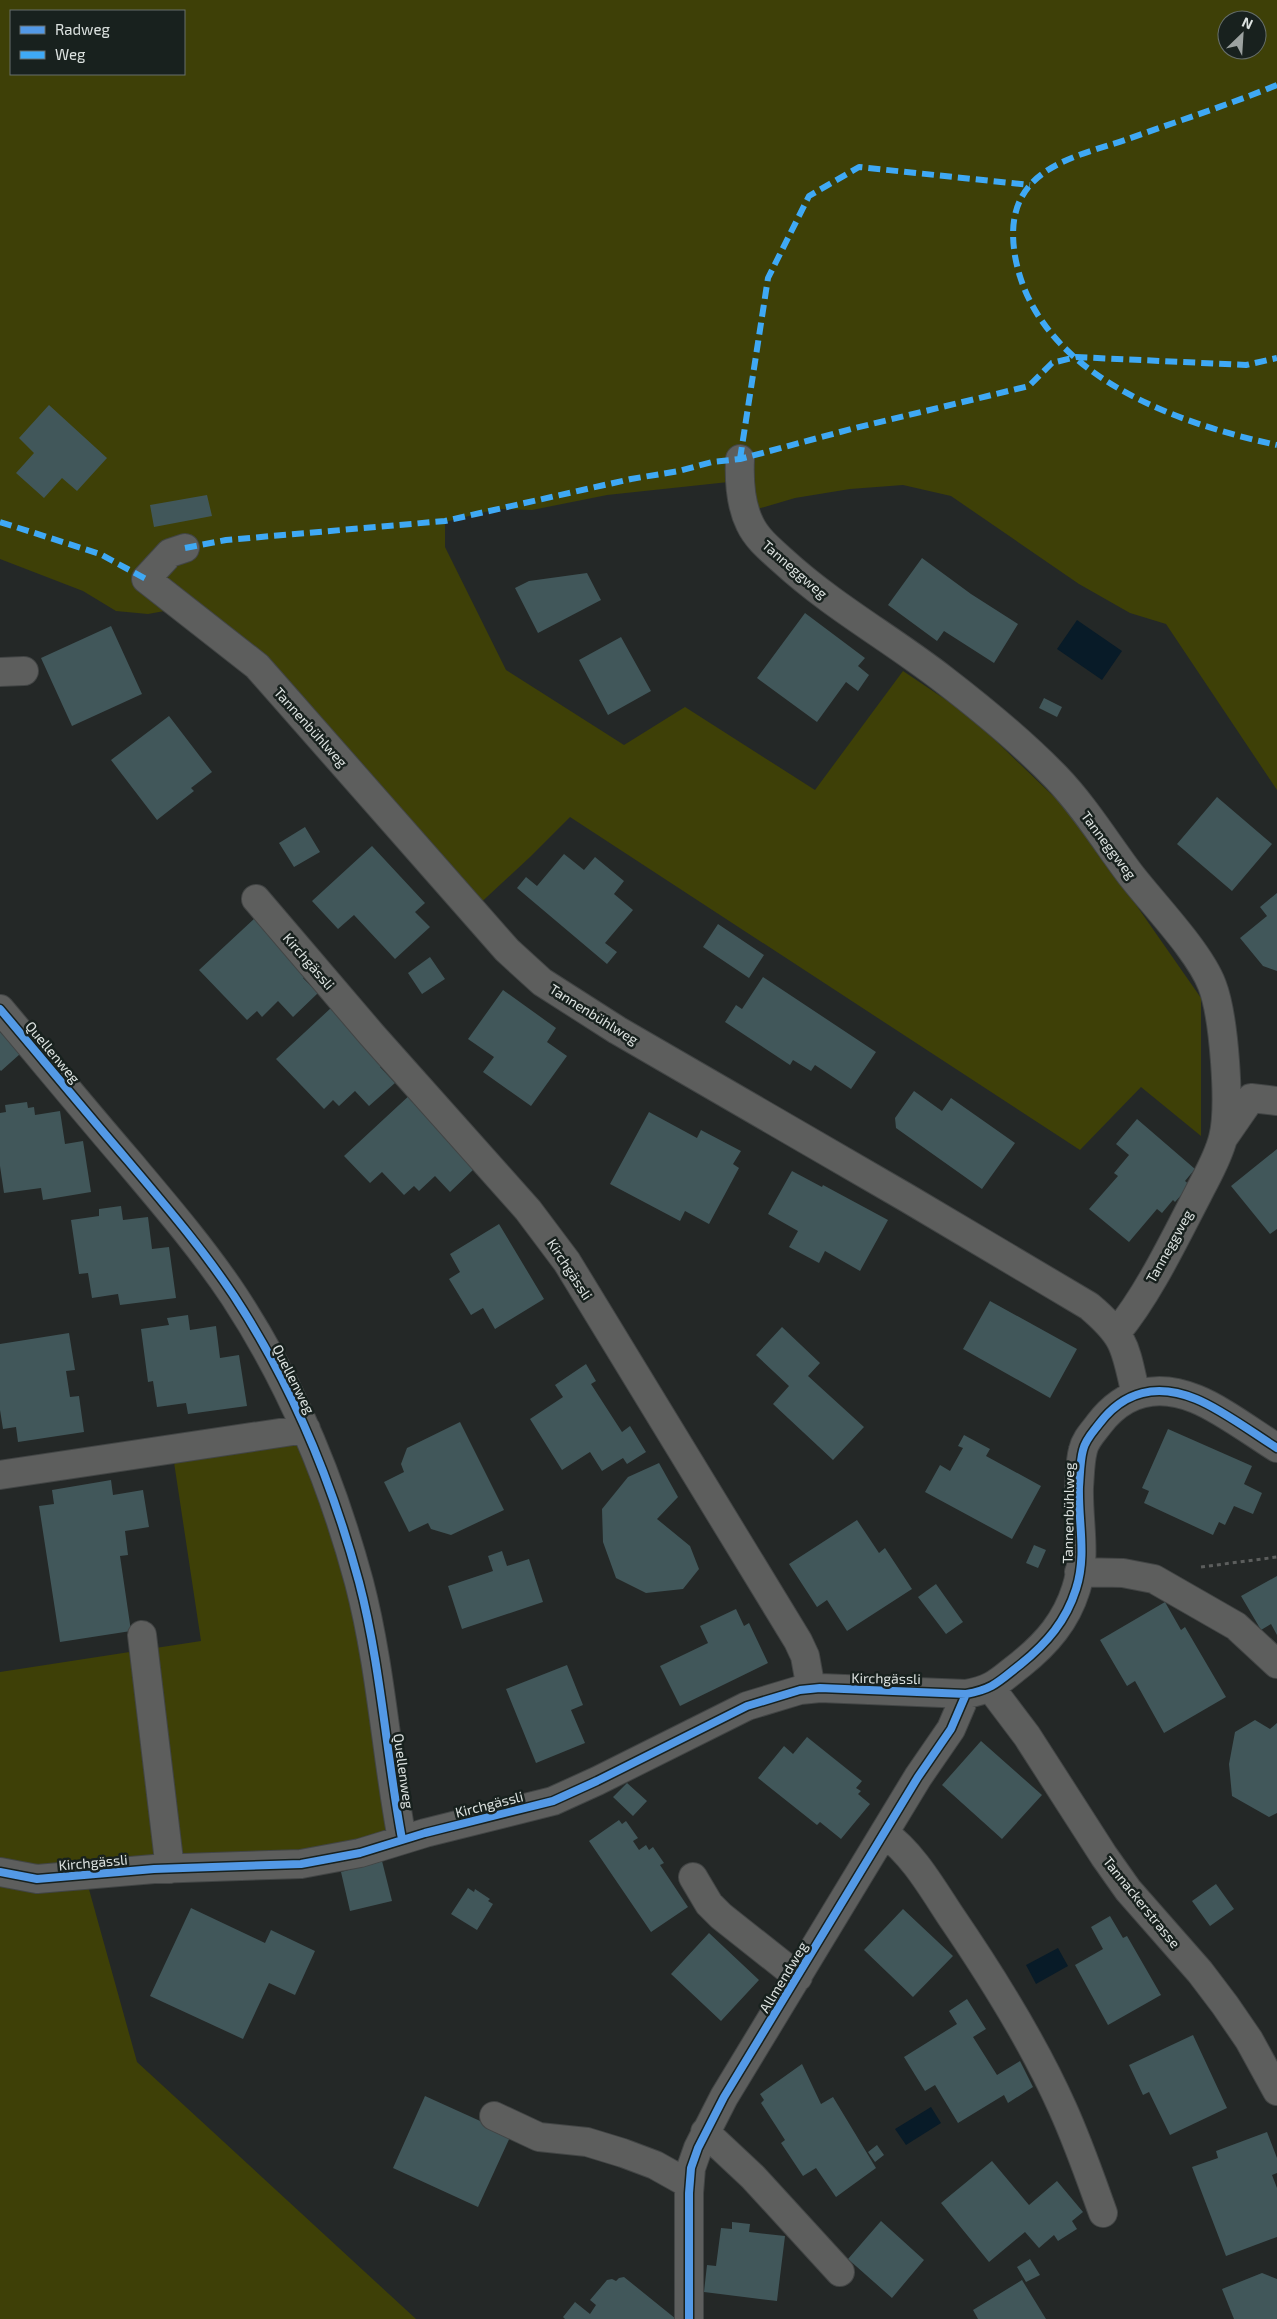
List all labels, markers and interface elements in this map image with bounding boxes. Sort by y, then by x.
legend [10,10,185,75]
north arrow [1217,10,1267,60]
text: N [1240,13,1256,33]
text: Radweg [55,20,110,38]
text: Weg [55,45,86,63]
street label: Tanneggweg [759,536,831,602]
street label: Tannenbühlweg [271,684,351,770]
street label: Tanneggweg [1078,808,1140,882]
street label: Kirchgässli [280,929,338,993]
street label: Tannenbühlweg [547,980,642,1048]
street label: Quellenweg [22,1018,84,1087]
street label: Tanneggweg [1142,1206,1196,1285]
street label: Kirchgässli [544,1235,596,1303]
street label: Quellenweg [269,1341,319,1417]
street label: Tannenbühlweg [1059,1462,1077,1564]
street label: Kirchgässli [851,1669,921,1687]
street label: Quellenweg [390,1732,418,1810]
street label: Kirchgässli [453,1787,525,1821]
street label: Kirchgässli [58,1851,128,1873]
street label: Tannackerstrasse [1100,1853,1184,1951]
street label: Allmendweg [755,1938,811,2016]

